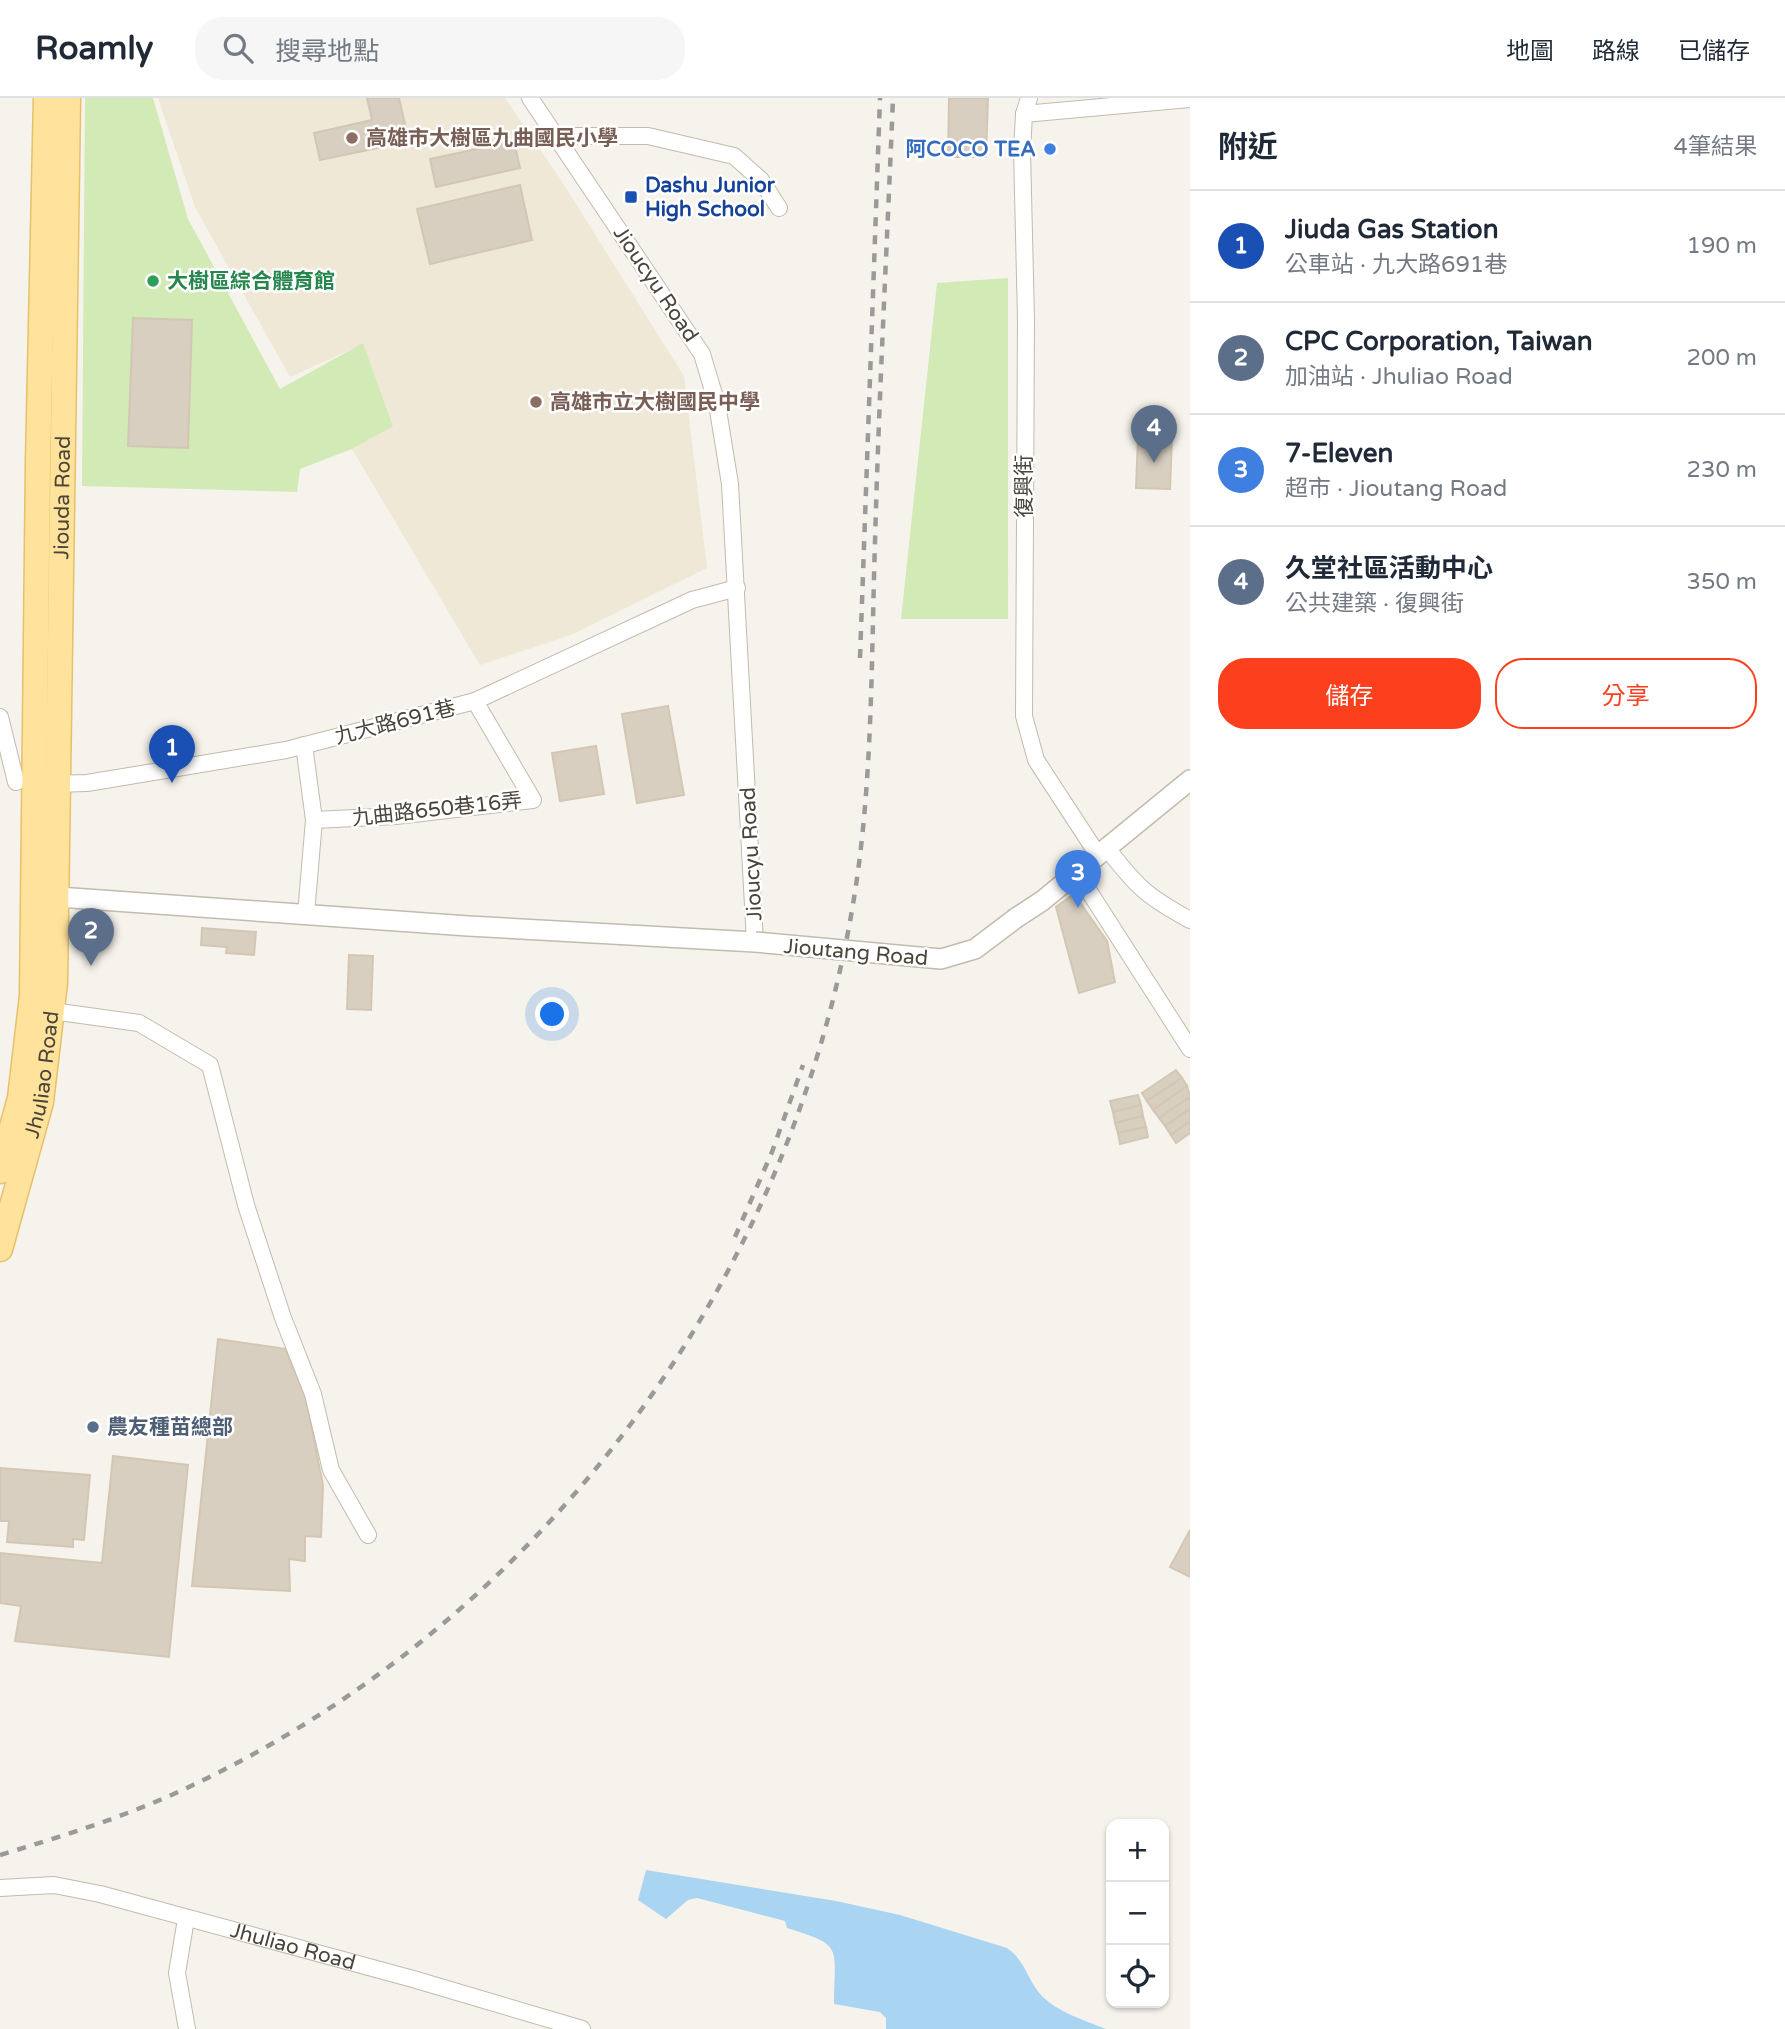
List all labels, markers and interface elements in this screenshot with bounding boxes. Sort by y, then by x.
search box [195,17,685,80]
text: Roamly [35,29,153,68]
icon: search [219,29,257,67]
text: 搜尋地點 [275,36,379,67]
text: 地圖 [1506,37,1554,66]
text: 路線 [1592,37,1640,66]
text: 已儲存 [1678,37,1750,66]
place label: 高雄市大樹區九曲國民小學 [366,126,618,151]
text: 附近 [1218,129,1278,166]
marker: 高雄市大樹區九曲國民小學 [344,130,360,146]
text: 4筆結果 [1674,133,1757,161]
place label: 阿COCO TEA [905,137,1036,162]
marker: 阿COCO TEA [1042,141,1058,157]
place label: Dashu Junior High School [645,173,776,222]
marker: Dashu Junior High School [623,189,639,205]
text: Jiuda Gas Station [1285,214,1498,245]
street label: Jioucyu Road [608,222,703,347]
text: 1 [1234,232,1248,260]
text: 190 m [1687,232,1757,260]
text: 公車站 · 九大路691巷 [1285,251,1507,279]
place label: 大樹區綜合體育館 [167,269,335,294]
marker: 大樹區綜合體育館 [145,273,161,289]
text: CPC Corporation, Taiwan [1285,326,1593,357]
text: 2 [1234,344,1248,372]
text: 200 m [1687,344,1757,372]
text: 加油站 · Jhuliao Road [1285,363,1513,391]
place label: 高雄市立大樹國民中學 [550,390,760,415]
marker: 高雄市立大樹國民中學 [528,394,544,410]
pin: 4 [1131,405,1177,463]
street label: Jiouda Road [49,435,76,560]
text: 7-Eleven [1285,438,1393,469]
street label: 復興街 [1012,455,1037,518]
text: 3 [1234,456,1248,484]
text: 230 m [1687,456,1757,484]
text: 超市 · Jioutang Road [1285,475,1507,503]
text: 久堂社區活動中心 [1285,553,1493,584]
text: 4 [1234,568,1248,596]
text: 350 m [1687,568,1757,596]
text: 公共建築 · 復興街 [1285,590,1464,618]
button: 儲存 [1218,658,1481,729]
button: 分享 [1495,658,1757,729]
street label: 九大路691巷 [332,695,458,750]
pin: 1 [149,725,195,783]
street label: Jioucyu Road [736,786,767,922]
street label: 九曲路650巷16弄 [351,788,523,831]
pin: 3 [1055,850,1101,908]
pin: 2 [68,908,114,966]
street label: Jioutang Road [783,934,929,971]
your location [535,997,569,1031]
street label: Jhuliao Road [20,1010,65,1141]
place label: 農友種苗總部 [107,1415,233,1440]
marker: 農友種苗總部 [85,1419,101,1435]
map controls [1106,1819,1169,2008]
button: + [1106,1819,1169,1882]
button: − [1106,1882,1169,1945]
street label: Jhuliao Road [228,1918,358,1976]
button: locate [1106,1945,1169,2008]

